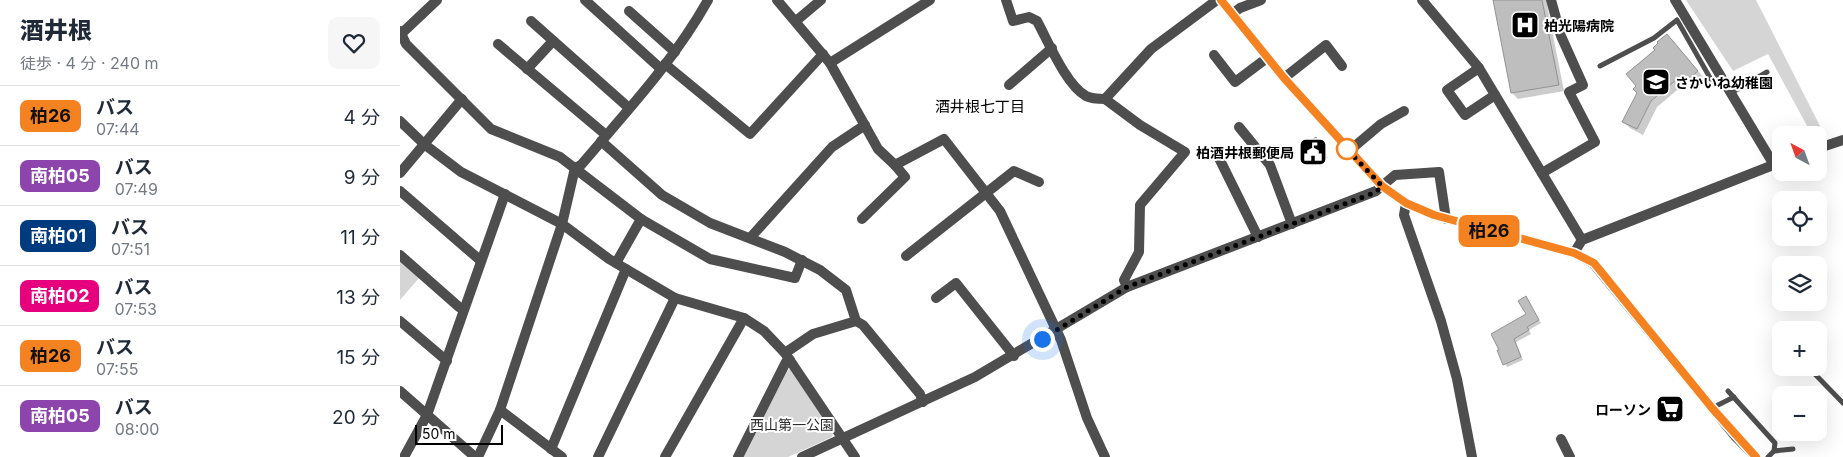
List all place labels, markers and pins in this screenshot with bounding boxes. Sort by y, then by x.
hospital icon: 柏光陽病院 [1510,10,1540,40]
place label: 柏光陽病院 [1544,17,1614,34]
school or university icon: さかいね幼稚園 [1641,67,1671,97]
place label: さかいね幼稚園 [1675,74,1773,91]
public building icon: 柏酒井根郵便局 [1298,137,1328,167]
unlabelled marker [1336,138,1358,160]
place label: 柏酒井根郵便局 [1196,144,1294,161]
supermarket icon: ローソン [1655,394,1685,424]
place label: ローソン [1595,401,1651,418]

